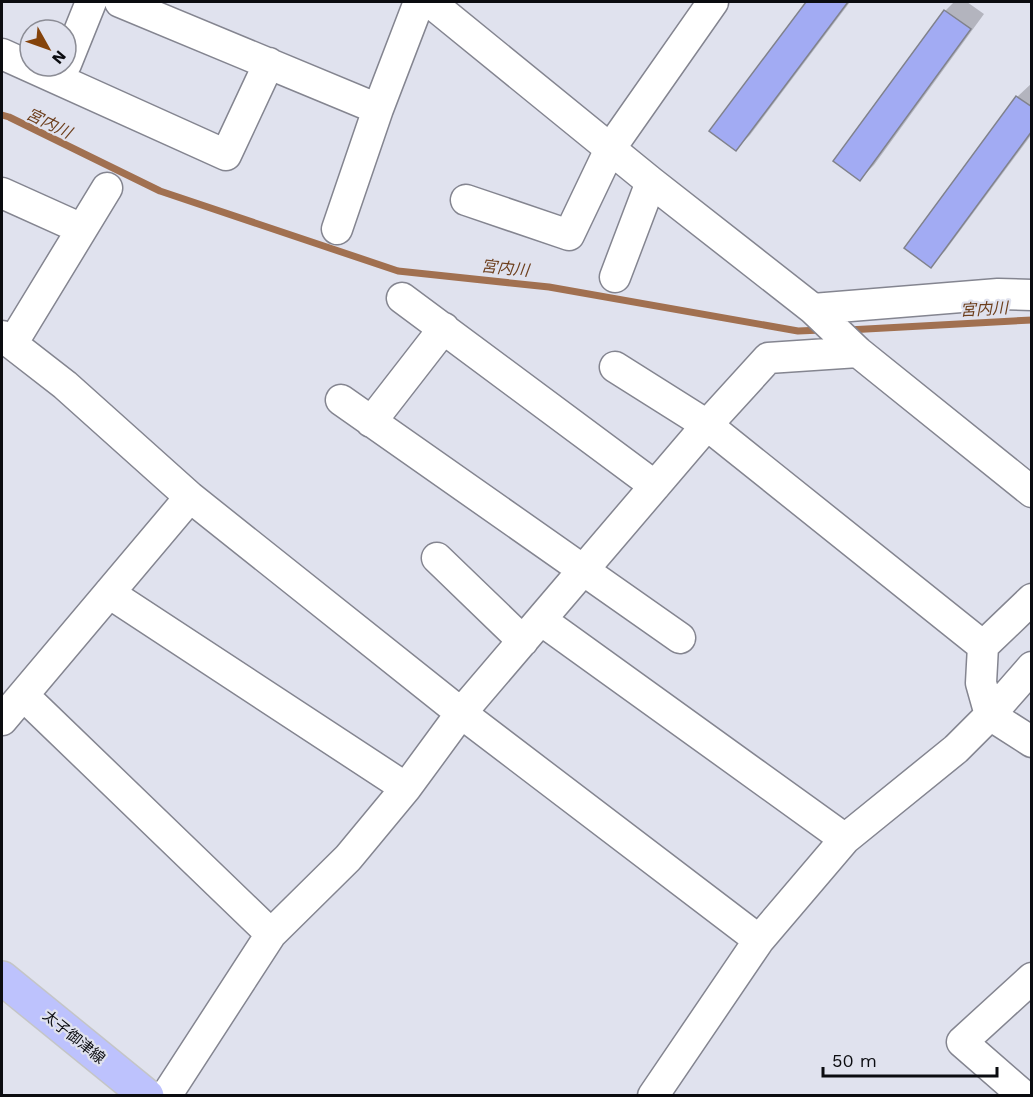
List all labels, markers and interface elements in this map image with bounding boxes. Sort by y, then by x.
north arrow [18,18,78,78]
text: N [48,47,70,68]
water label: 宮内川 [23,104,77,143]
water label: 宮内川 [480,256,532,280]
water label: 宮内川 [960,298,1010,320]
street label: 太子御津線 [39,1006,109,1068]
scale bar [823,1040,997,1078]
text: 50 m [832,1050,877,1071]

